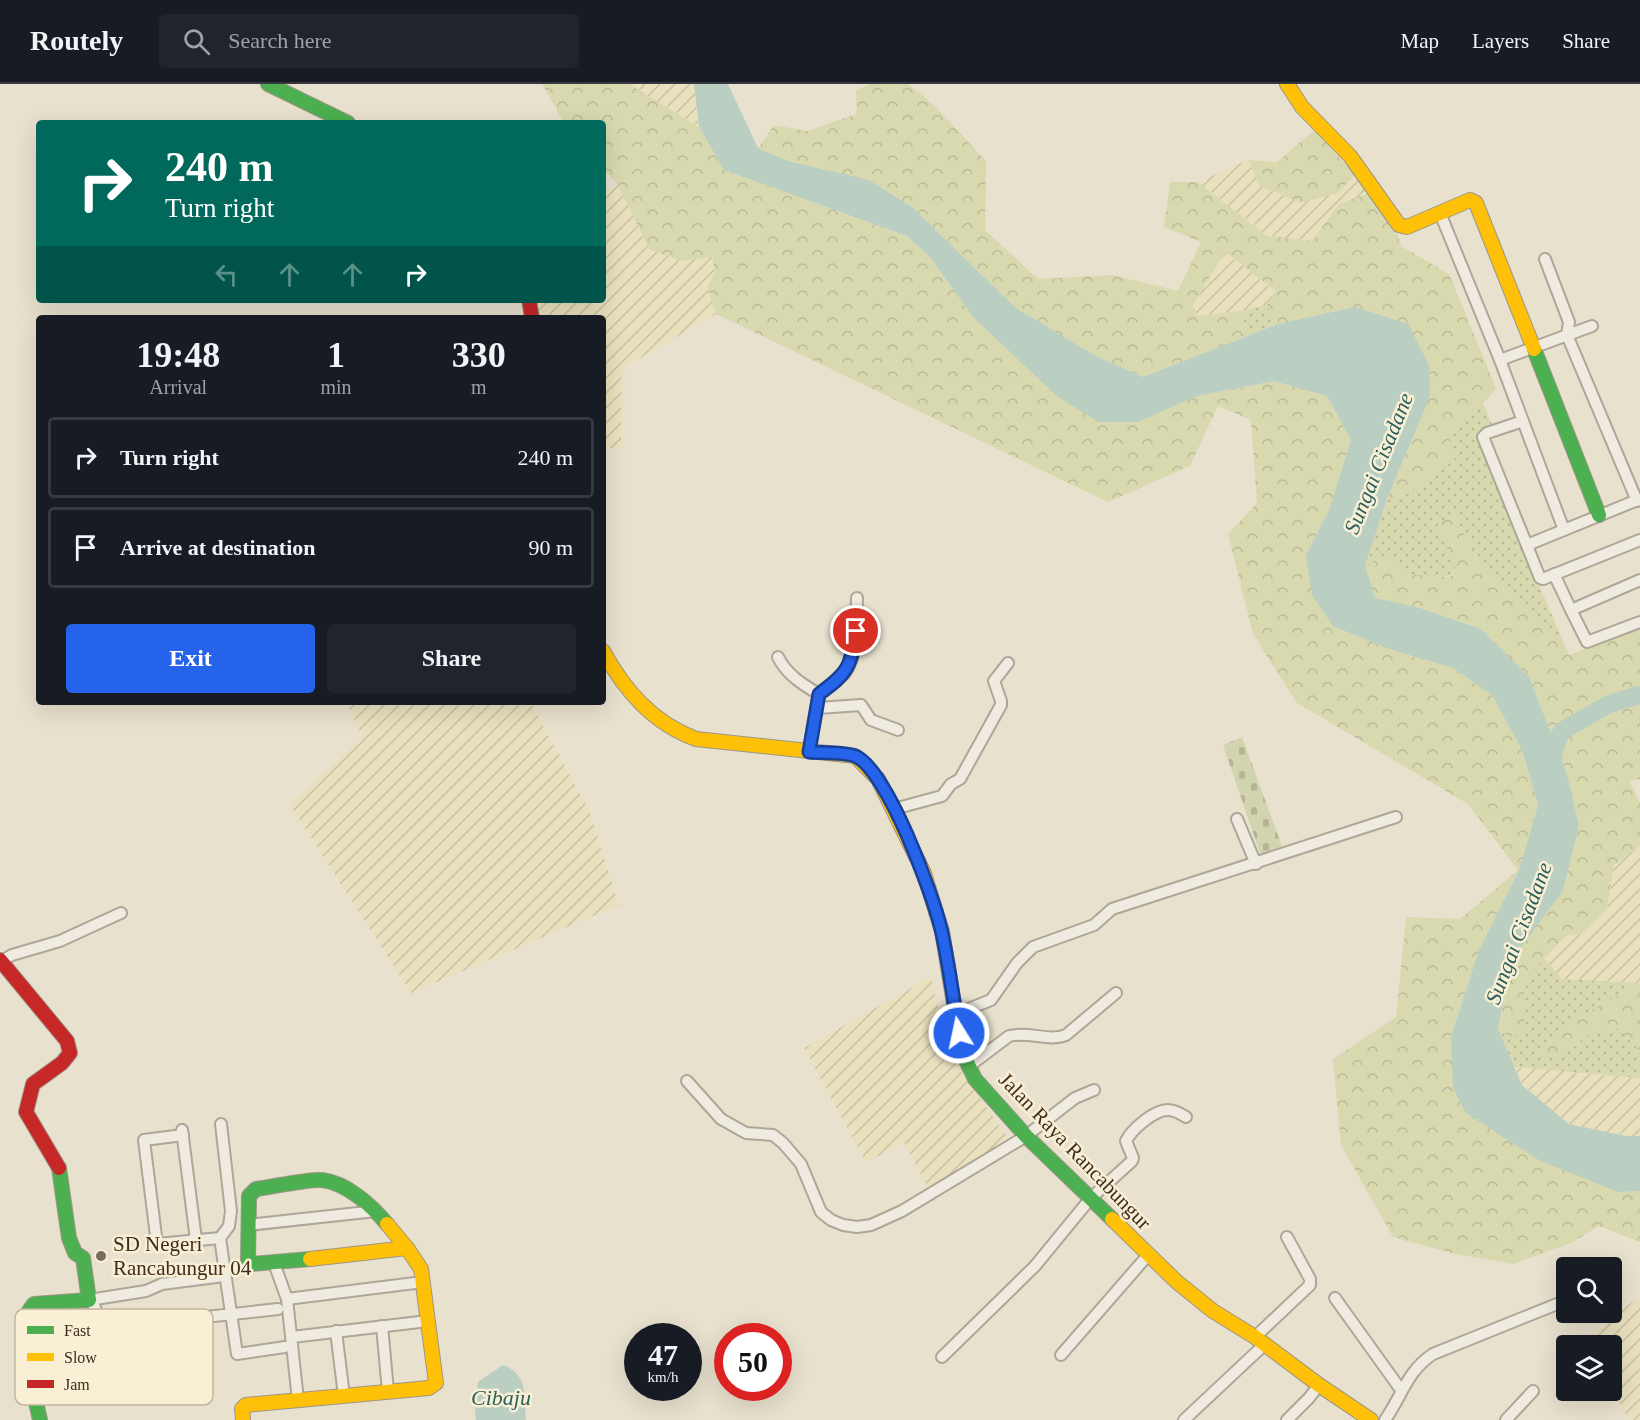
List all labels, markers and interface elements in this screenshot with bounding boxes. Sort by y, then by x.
search box [159,14,579,68]
text: Routely [30,25,123,56]
icon: search [180,25,213,58]
text: Search here [228,28,332,53]
text: Map [1401,29,1439,53]
text: Layers [1472,29,1529,53]
text: Share [1562,29,1610,53]
icon: right [66,144,144,222]
text: 240 m [165,144,274,190]
text: Turn right [165,193,274,223]
icon: left [210,258,243,291]
icon: ahead [273,258,306,291]
icon: ahead [336,258,369,291]
icon: right [399,258,432,291]
text: 19:48 [136,335,220,375]
text: 1 [327,335,345,375]
text: 330 [452,335,506,375]
text: Arrival [149,376,207,398]
text: min [320,376,352,398]
text: m [471,376,487,398]
water label: Sungai Cisadane [1339,389,1418,537]
icon: right [69,441,102,474]
text: Turn right [120,445,219,470]
text: 240 m [517,445,573,470]
icon: arrive [69,531,102,564]
text: Arrive at destination [120,535,316,560]
text: 90 m [528,535,573,560]
pin [830,605,881,656]
icon: arrive [839,614,872,647]
button: Exit [66,624,315,693]
button: Share [327,624,576,693]
water label: Sungai Cisadane [1480,859,1557,1008]
position arrow [927,1001,991,1065]
street label: Jalan Raya Rancabungur [994,1068,1156,1234]
place label: SD Negeri Rancabungur 04 [113,1232,252,1280]
marker: SD Negeri Rancabungur 04 [94,1249,108,1263]
map controls [1556,1257,1622,1401]
button: search [1556,1257,1622,1323]
legend [15,1309,213,1405]
text: Fast [64,1322,91,1339]
speed limit sign: 50 [714,1323,792,1401]
button: layers [1556,1335,1622,1401]
text: 47 [648,1338,678,1371]
text: Slow [64,1349,97,1366]
text: km/h [648,1369,678,1385]
text: Jam [64,1376,90,1393]
water label: Cibaju [471,1385,531,1410]

